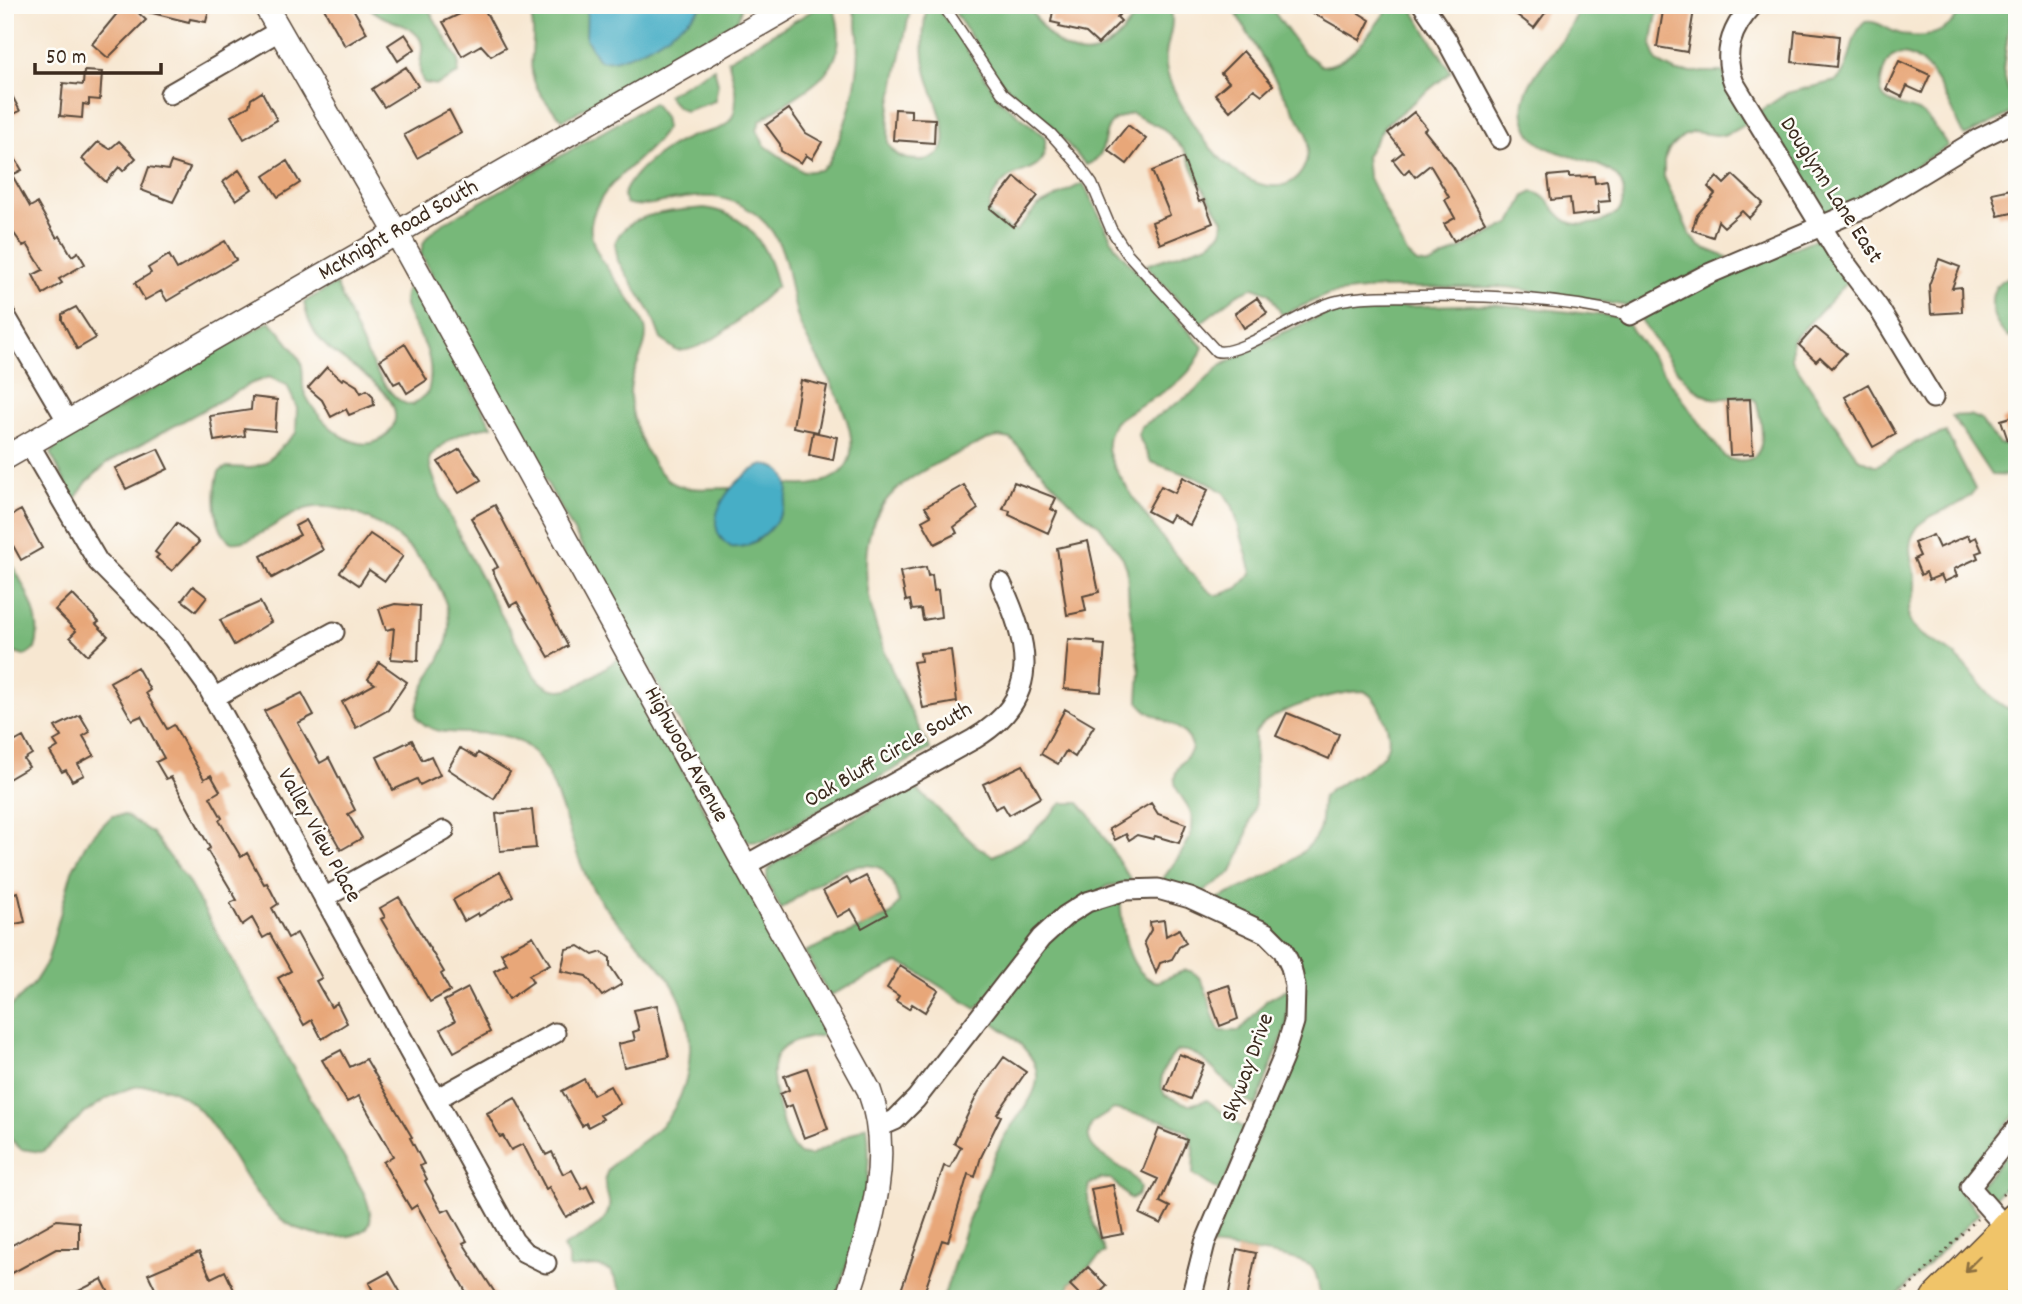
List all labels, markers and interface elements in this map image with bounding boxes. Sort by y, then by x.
scale bar [35,32,161,76]
text: 50 m [46,44,86,74]
street label: Douglynn Lane East [1770,111,1890,271]
street label: McKnight Road South [313,172,485,290]
street label: Highwood Avenue [634,681,736,829]
street label: Oak Bluff Circle South [799,694,979,818]
street label: Valley View Place [267,763,369,909]
street label: Skyway Drive [1214,1009,1284,1127]
one-way arrow [1963,1255,1980,1272]

